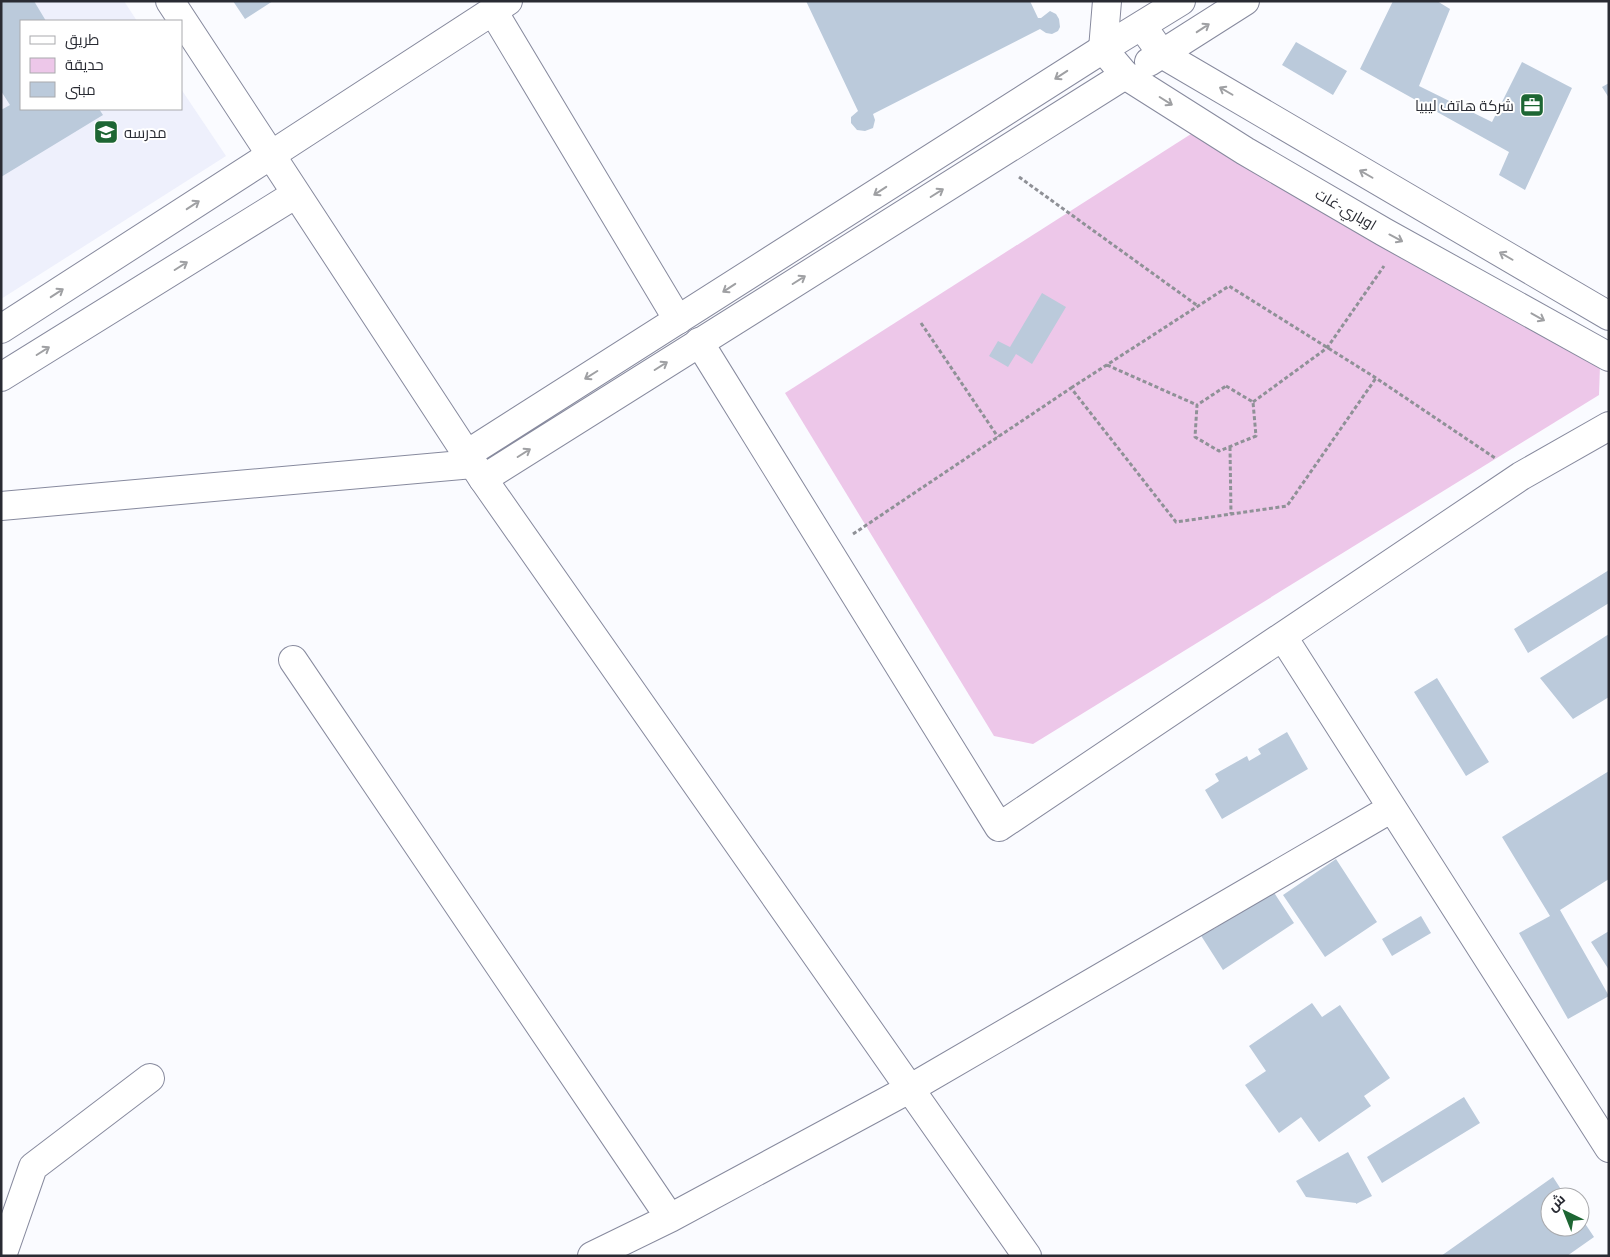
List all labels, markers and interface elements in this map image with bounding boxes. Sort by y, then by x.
legend [20,20,182,110]
one-way arrow [1196,23,1210,33]
text: طريق [65,30,99,50]
text: حديقة [65,55,104,74]
one-way arrow [1055,71,1069,81]
text: مبنى [65,80,96,100]
one-way arrow [1219,86,1233,96]
office icon: شركة هاتف ليبيا [1519,92,1545,118]
place label: شركة هاتف ليبيا [1415,96,1514,115]
one-way arrow [1159,97,1173,107]
school or university icon: مدرسه [93,119,119,145]
place label: مدرسه [124,123,167,142]
one-way arrow [1359,168,1374,178]
street label: اوباري-غات [1311,184,1380,237]
one-way arrow [874,186,888,196]
one-way arrow [929,188,943,198]
one-way arrow [186,199,200,209]
one-way arrow [1388,234,1403,243]
one-way arrow [1500,250,1514,260]
one-way arrow [173,260,187,270]
one-way arrow [792,274,806,285]
one-way arrow [722,283,736,293]
one-way arrow [50,288,64,298]
one-way arrow [1530,313,1544,323]
one-way arrow [35,346,49,356]
one-way arrow [654,361,668,371]
one-way arrow [585,370,599,380]
one-way arrow [517,448,531,458]
north arrow [1540,1187,1590,1237]
text: ش [1543,1190,1569,1215]

